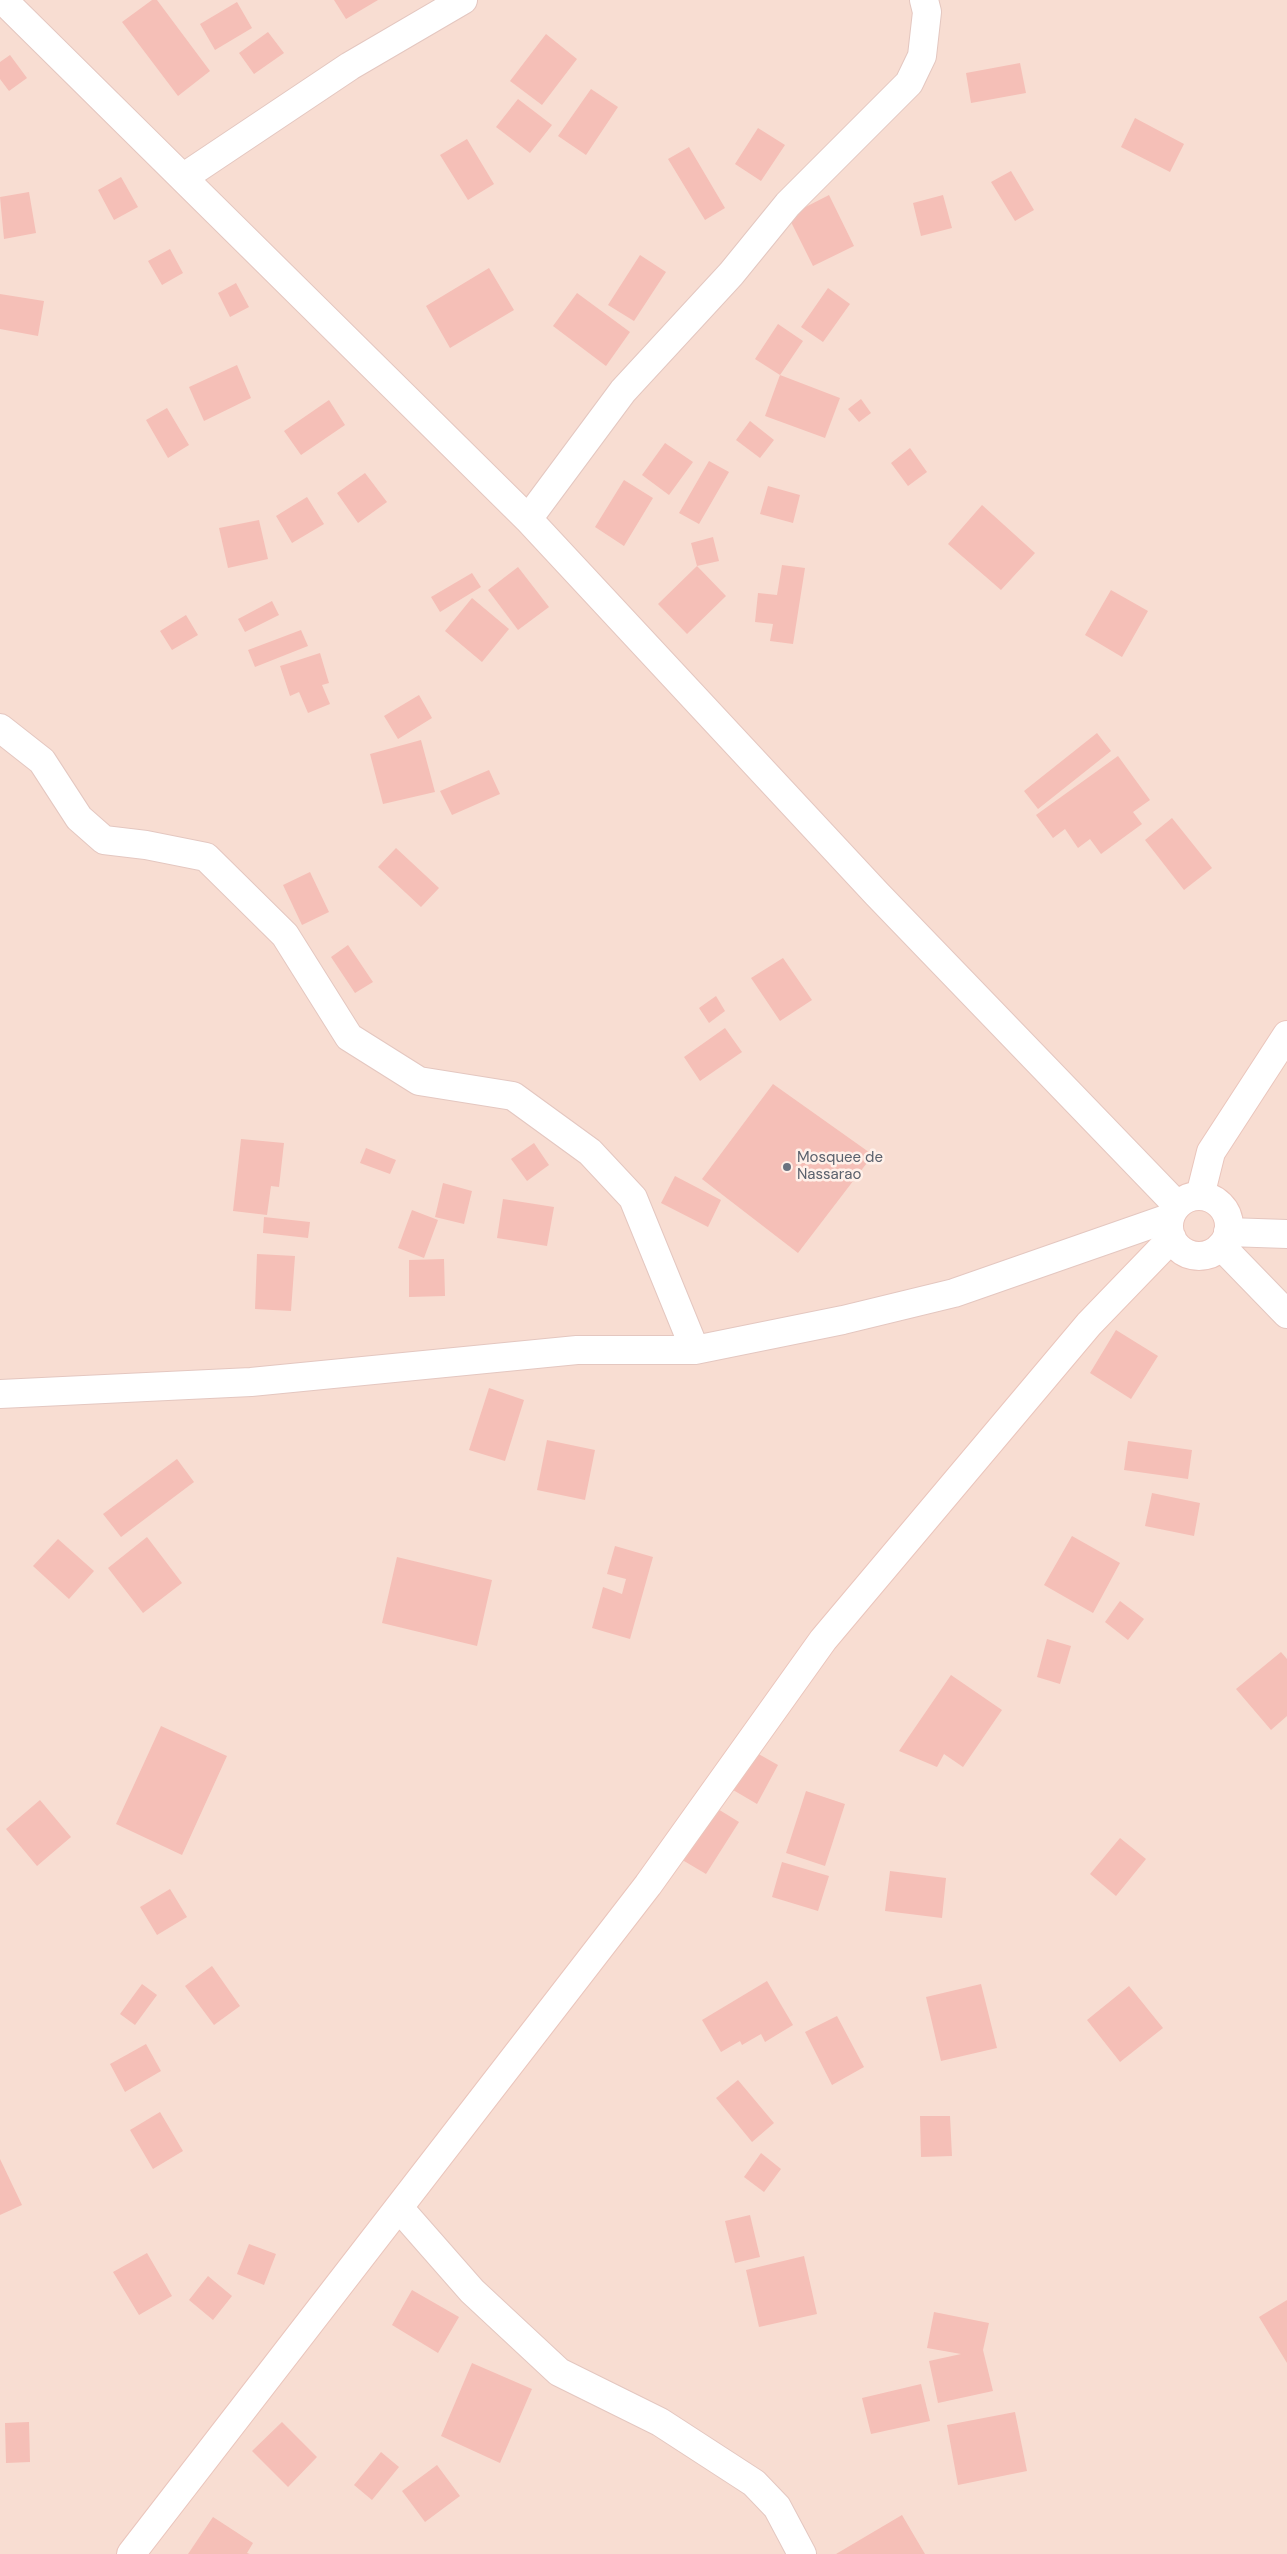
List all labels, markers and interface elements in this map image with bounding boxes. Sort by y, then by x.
place label: Mosquee de Nassarao [797,1149,883,1184]
marker: Mosquee de Nassarao [781,1161,793,1173]

